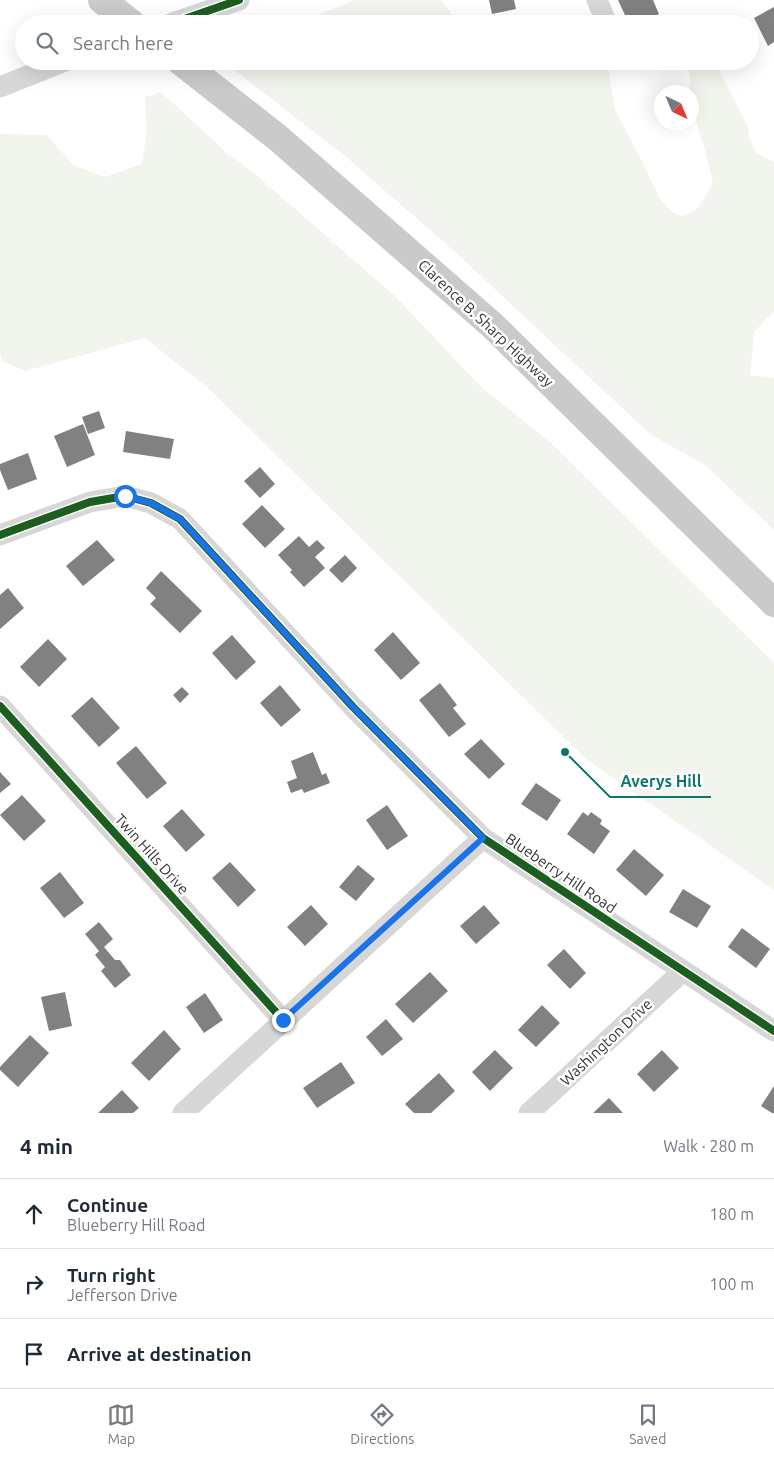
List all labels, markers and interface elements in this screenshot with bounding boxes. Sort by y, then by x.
search box [15,15,759,70]
icon: search [33,29,61,57]
text: Search here [73,32,173,54]
north arrow [654,85,699,130]
street label: Clarence B. Sharp Highway [415,256,557,390]
route start [114,485,137,508]
callout: Averys Hill [610,766,711,797]
text: Averys Hill [621,772,702,790]
street label: Twin Hills Drive [112,810,192,898]
street label: Blueberry Hill Road [502,830,620,916]
street label: Washington Drive [557,995,655,1089]
route end [272,1009,295,1032]
text: 4 min [20,1134,73,1158]
text: Walk · 280 m [663,1137,754,1155]
text: Continue [67,1194,148,1216]
icon: ahead [20,1200,48,1228]
text: 180 m [709,1205,754,1223]
text: Blueberry Hill Road [67,1216,205,1234]
text: Turn right [67,1264,155,1286]
icon: right [20,1270,48,1298]
text: 100 m [709,1275,754,1293]
text: Jefferson Drive [67,1286,178,1304]
icon: arrive [20,1340,48,1368]
text: Arrive at destination [67,1343,252,1365]
tab: Map [107,1401,135,1447]
tab: Directions [350,1401,414,1447]
tab: Saved [629,1401,667,1447]

